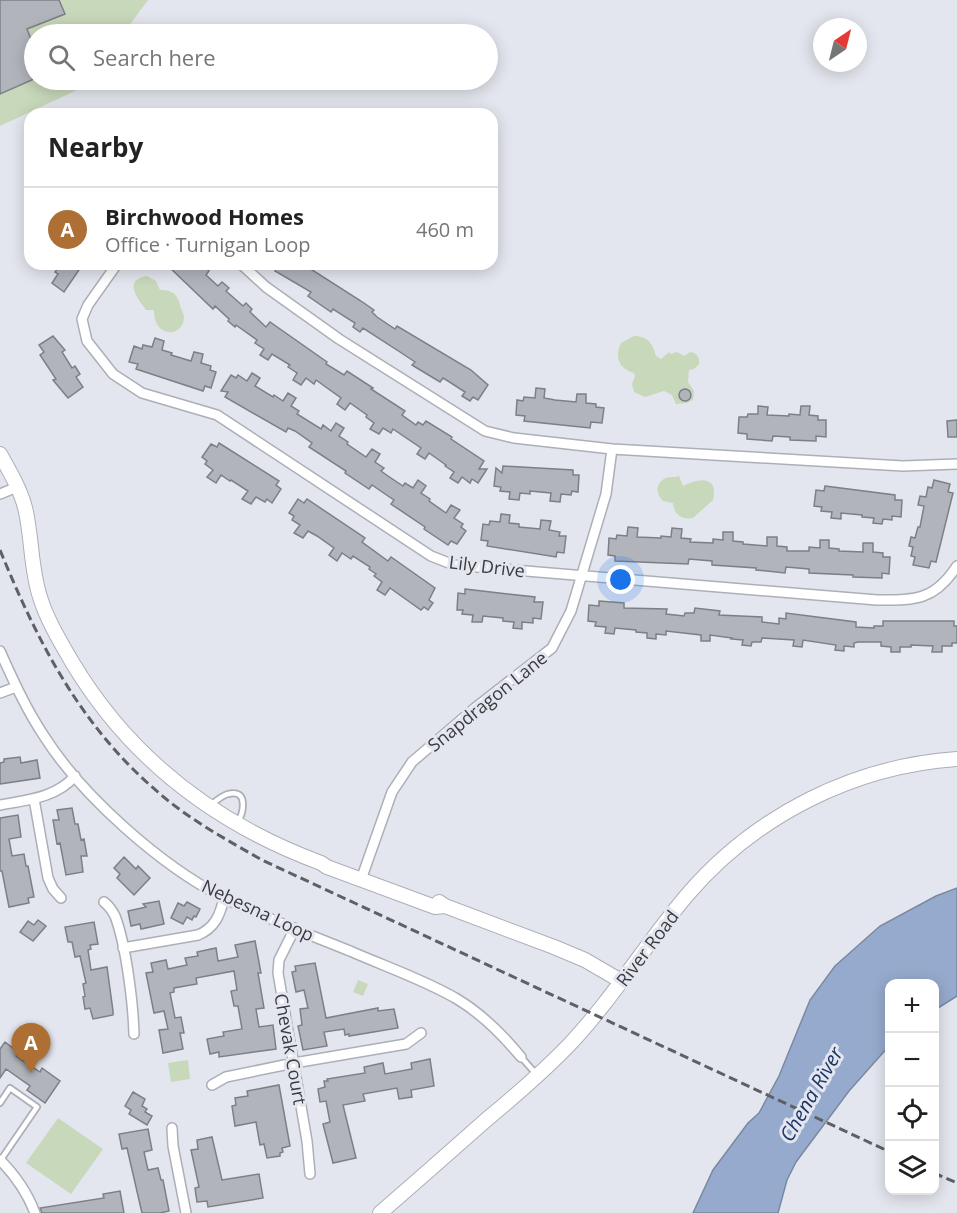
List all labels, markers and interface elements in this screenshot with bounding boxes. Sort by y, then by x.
north arrow [813,18,867,72]
search box [24,24,498,90]
icon: search [45,41,78,74]
text: Search here [93,42,216,72]
text: Nearby [48,129,143,165]
text: Birchwood Homes [105,201,304,231]
text: A [61,216,74,243]
text: 460 m [416,216,474,243]
text: Office · Turnigan Loop [105,231,310,258]
street label: Lily Drive [448,549,526,583]
your location [606,565,635,594]
street label: Snapdragon Lane [422,645,552,757]
street label: Nebesna Loop [198,874,318,946]
street label: River Road [610,905,684,991]
map controls [885,979,939,1195]
button: + [885,979,939,1033]
street label: Chevak Court [269,991,313,1107]
pin: A [12,1024,51,1073]
button: − [885,1033,939,1087]
water label: Chena River [773,1041,849,1146]
button: locate [885,1087,939,1141]
button: layers [885,1141,939,1195]

